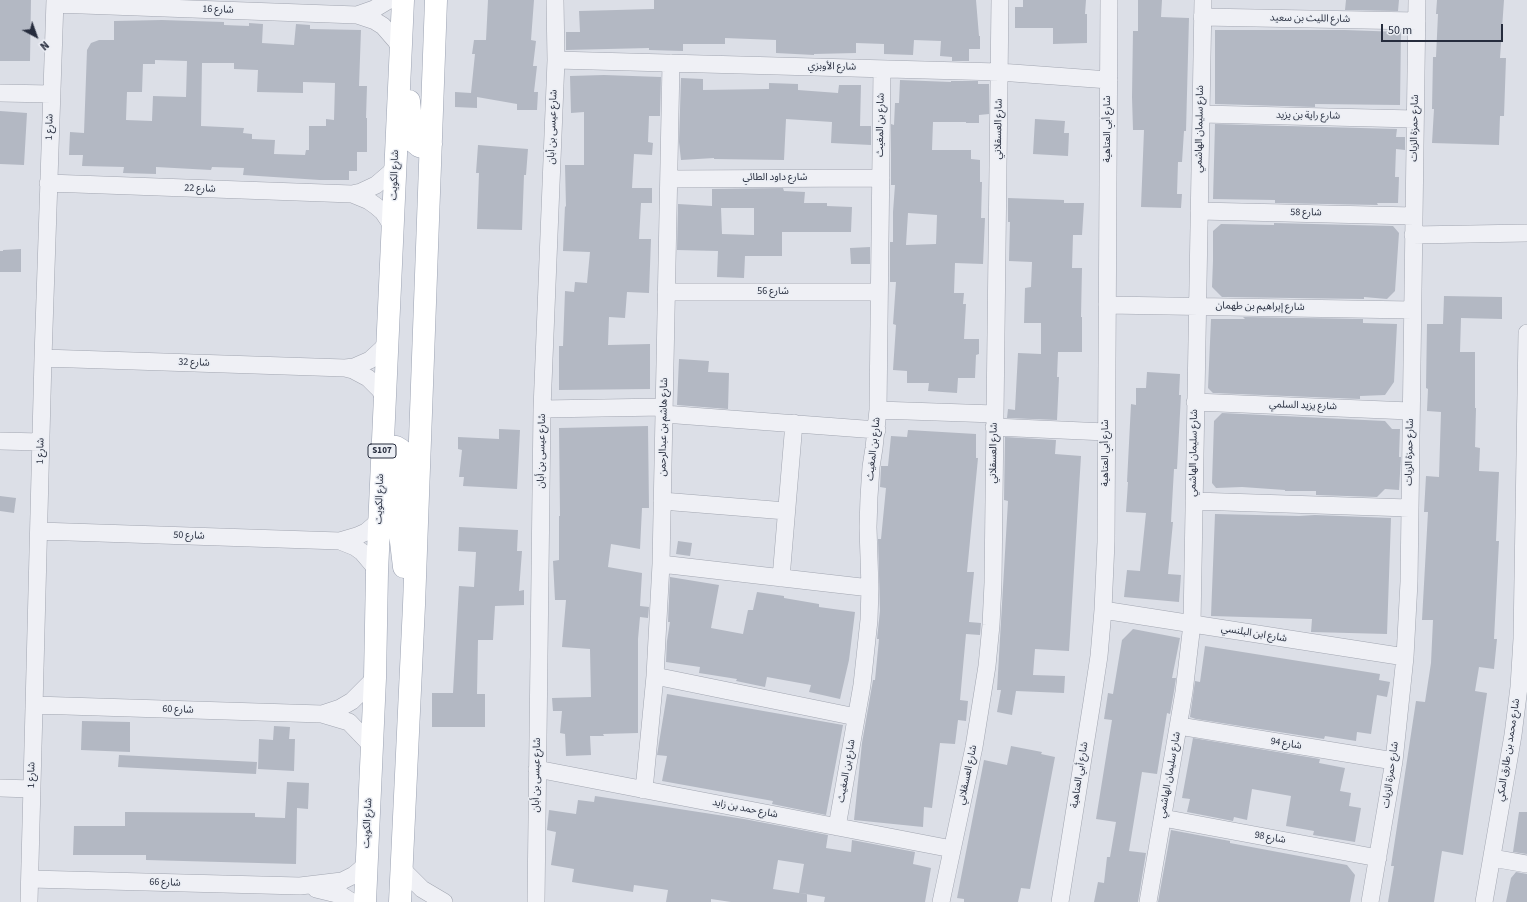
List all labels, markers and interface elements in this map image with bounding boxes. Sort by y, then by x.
street label: شارع 16 [202,3,234,17]
street label: شارع الليث بن سعيد [1270,12,1350,26]
north arrow [16,16,56,56]
scale bar [1383,16,1505,42]
text: 50 m [1388,22,1412,39]
text: N [37,37,52,53]
street label: شارع الأوبزي [808,61,856,73]
street label: شارع سليمان الهاشمي [1193,85,1207,173]
street label: شارع عيسى بن أبان [546,89,560,165]
street label: شارع بن المغيث [874,93,888,157]
street label: شارع حمزة الزيات [1408,94,1422,162]
street label: شارع أبي العتاهية [1102,95,1114,163]
street label: شارع العسقلاني [992,98,1006,160]
street label: شارع راية بن يزيد [1276,109,1340,123]
street label: شارع 1 [44,114,56,140]
street label: شارع الكويت [388,150,402,200]
street label: شارع داود الطائي [743,172,807,184]
street label: شارع 22 [184,182,216,196]
street label: شارع 58 [1290,207,1322,219]
street label: شارع 56 [757,286,789,298]
street label: شارع إبراهيم بن طهمان [1215,300,1305,314]
street label: شارع 32 [178,356,210,370]
street label: شارع هاشم بن عبدالرحمن [657,377,671,477]
street label: شارع يزيد السلمي [1269,399,1337,413]
street label: شارع سليمان الهاشمي [1187,409,1201,497]
street label: شارع عيسى بن أبان [535,413,549,489]
street label: شارع بن المغيث [865,416,883,482]
street label: شارع حمزة الزيات [1403,418,1417,486]
street label: شارع أبي العتاهية [1100,419,1112,487]
street label: شارع العسقلاني [987,422,1001,484]
street label: شارع 1 [35,438,47,464]
road number: S107 [368,444,396,458]
street label: شارع الكويت [373,474,387,524]
street label: شارع 50 [173,529,205,543]
street label: شارع ابن البلنسي [1220,623,1288,645]
street label: شارع محمد بن طارق المكي [1495,698,1523,802]
street label: شارع 60 [162,703,194,717]
street label: شارع سليمان الهاشمي [1156,731,1184,819]
street label: شارع 94 [1270,736,1302,752]
street label: شارع عيسى بن أبان [530,737,544,813]
street label: شارع بن المغيث [836,738,858,804]
street label: شارع أبي العتاهية [1069,741,1091,809]
street label: شارع حمزة الزيات [1380,741,1402,809]
street label: شارع العسقلاني [956,744,980,806]
street label: شارع 1 [26,762,38,788]
street label: شارع حمد بن زايد [711,797,779,821]
street label: شارع الكويت [361,798,375,848]
street label: شارع 98 [1253,829,1287,847]
street label: شارع 66 [149,876,181,890]

